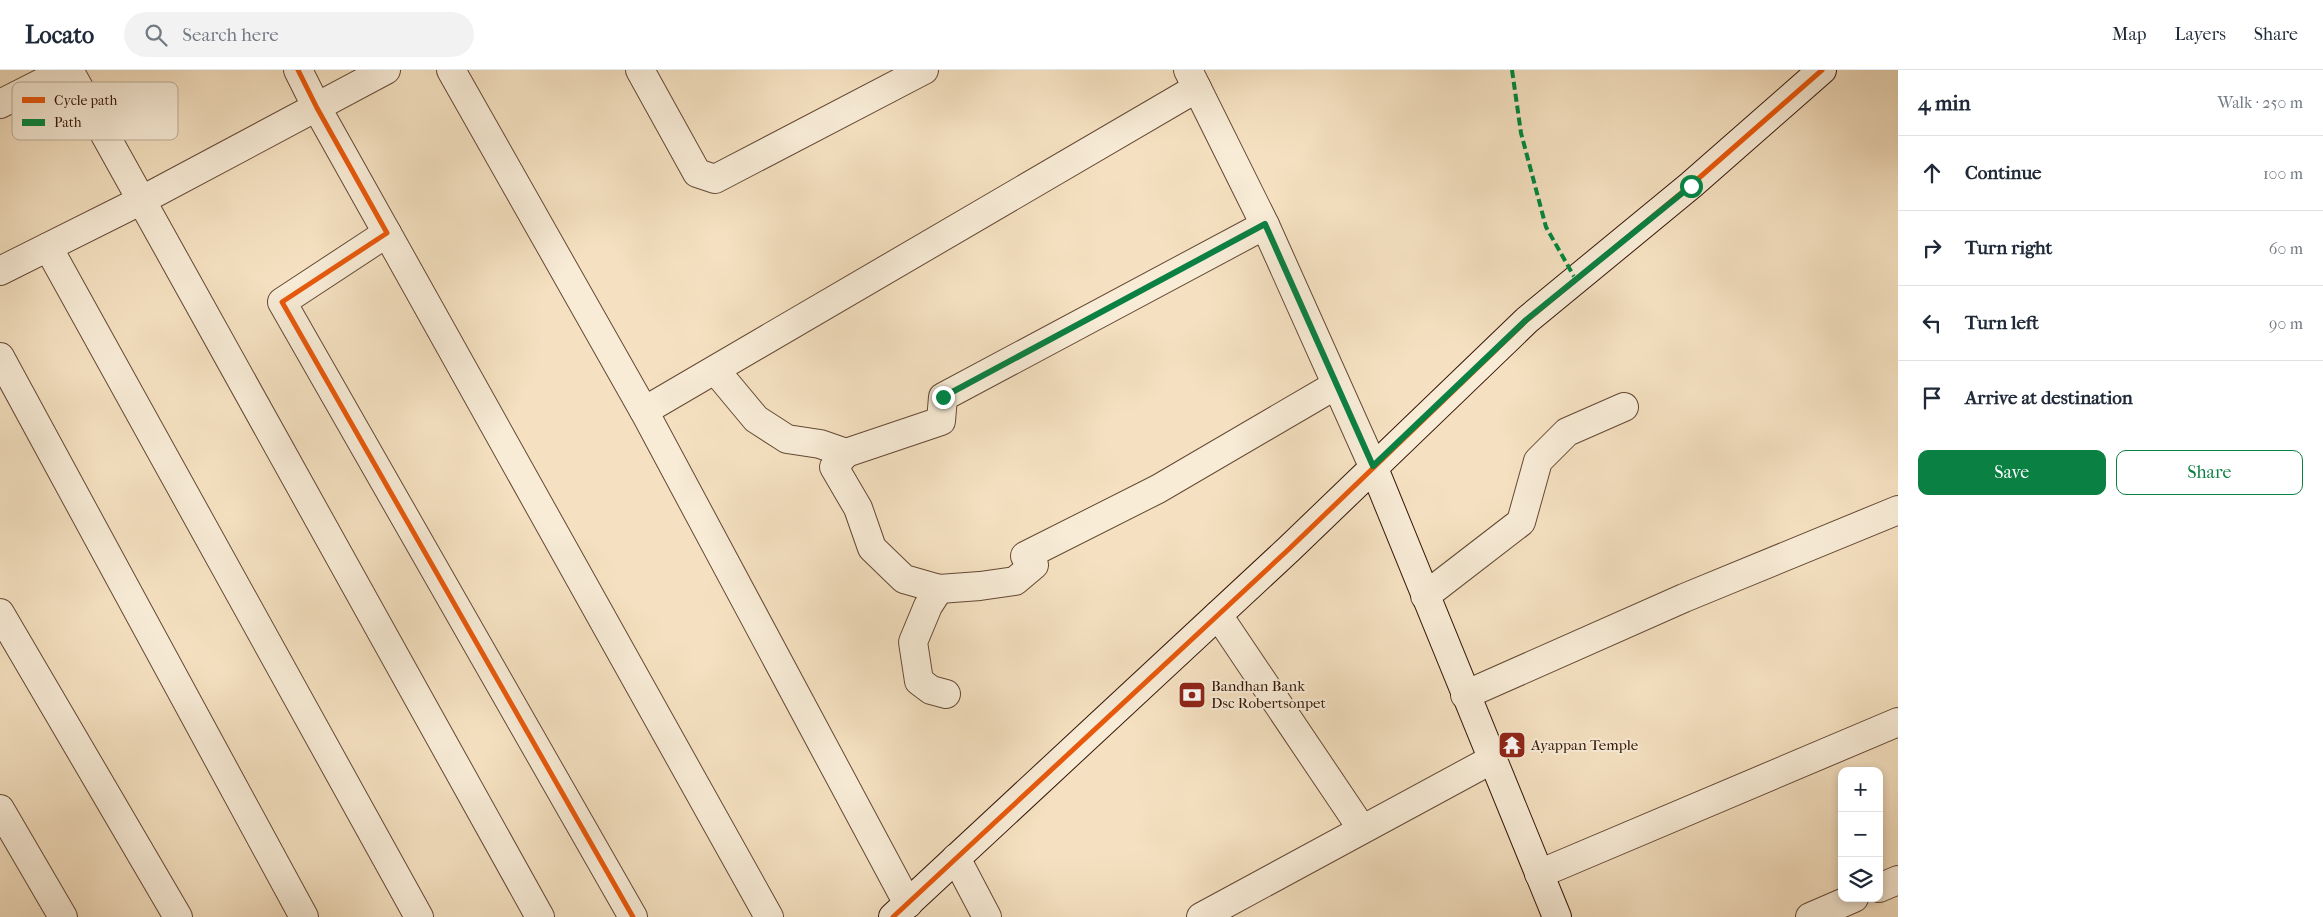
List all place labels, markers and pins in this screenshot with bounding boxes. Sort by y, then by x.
place label: Bandhan Bank Dsc Robertsonpet [1211,677,1326,712]
bank icon: Bandhan Bank Dsc Robertsonpet [1177,680,1207,710]
temple icon: Ayappan Temple [1497,730,1527,760]
place label: Ayappan Temple [1530,736,1639,754]

